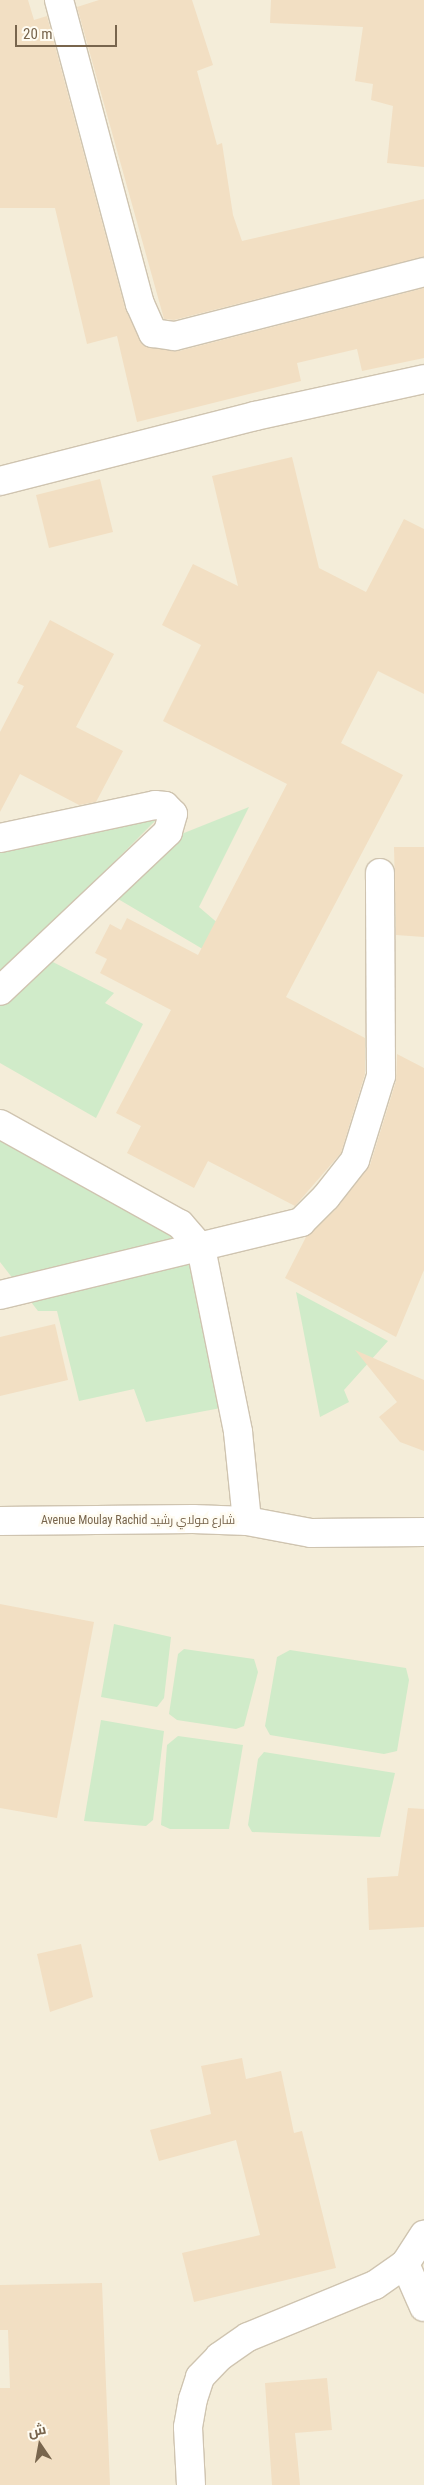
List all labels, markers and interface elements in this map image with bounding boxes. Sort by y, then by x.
scale bar [18,15,120,47]
text: 20 m [23,25,53,43]
street label: Avenue Moulay Rachid شارع مولاي رشيد [41,1514,235,1528]
north arrow [15,2420,65,2470]
text: ش [26,2421,47,2440]

